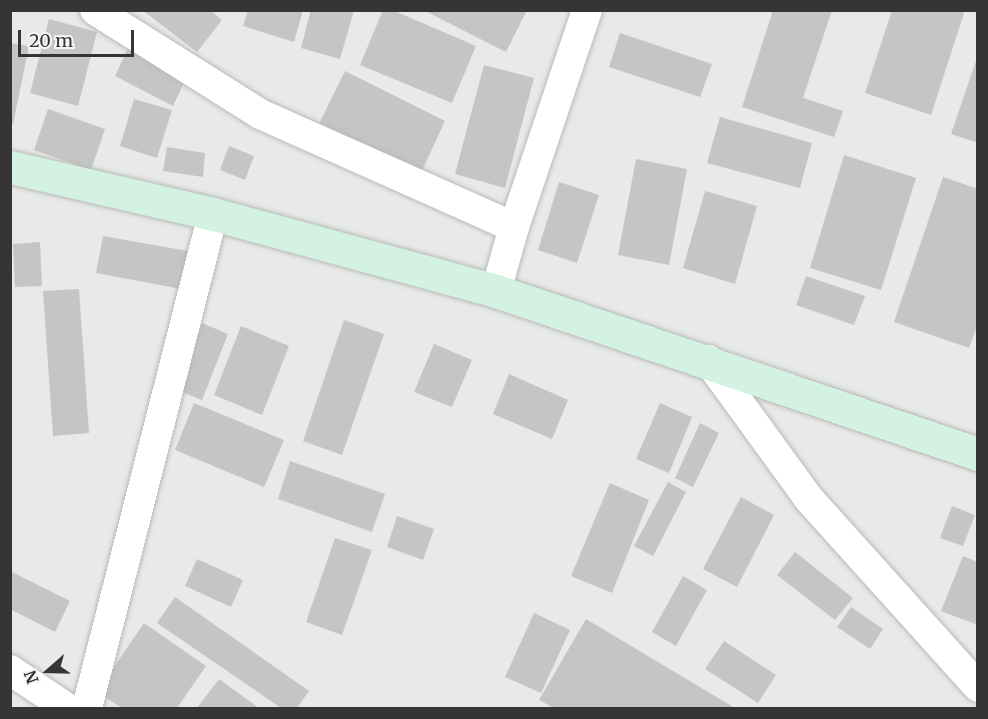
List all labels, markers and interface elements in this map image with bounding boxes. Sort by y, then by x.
scale bar [21,18,136,56]
text: 20 m [29,29,73,52]
north arrow [18,641,78,701]
text: N [20,668,43,687]

